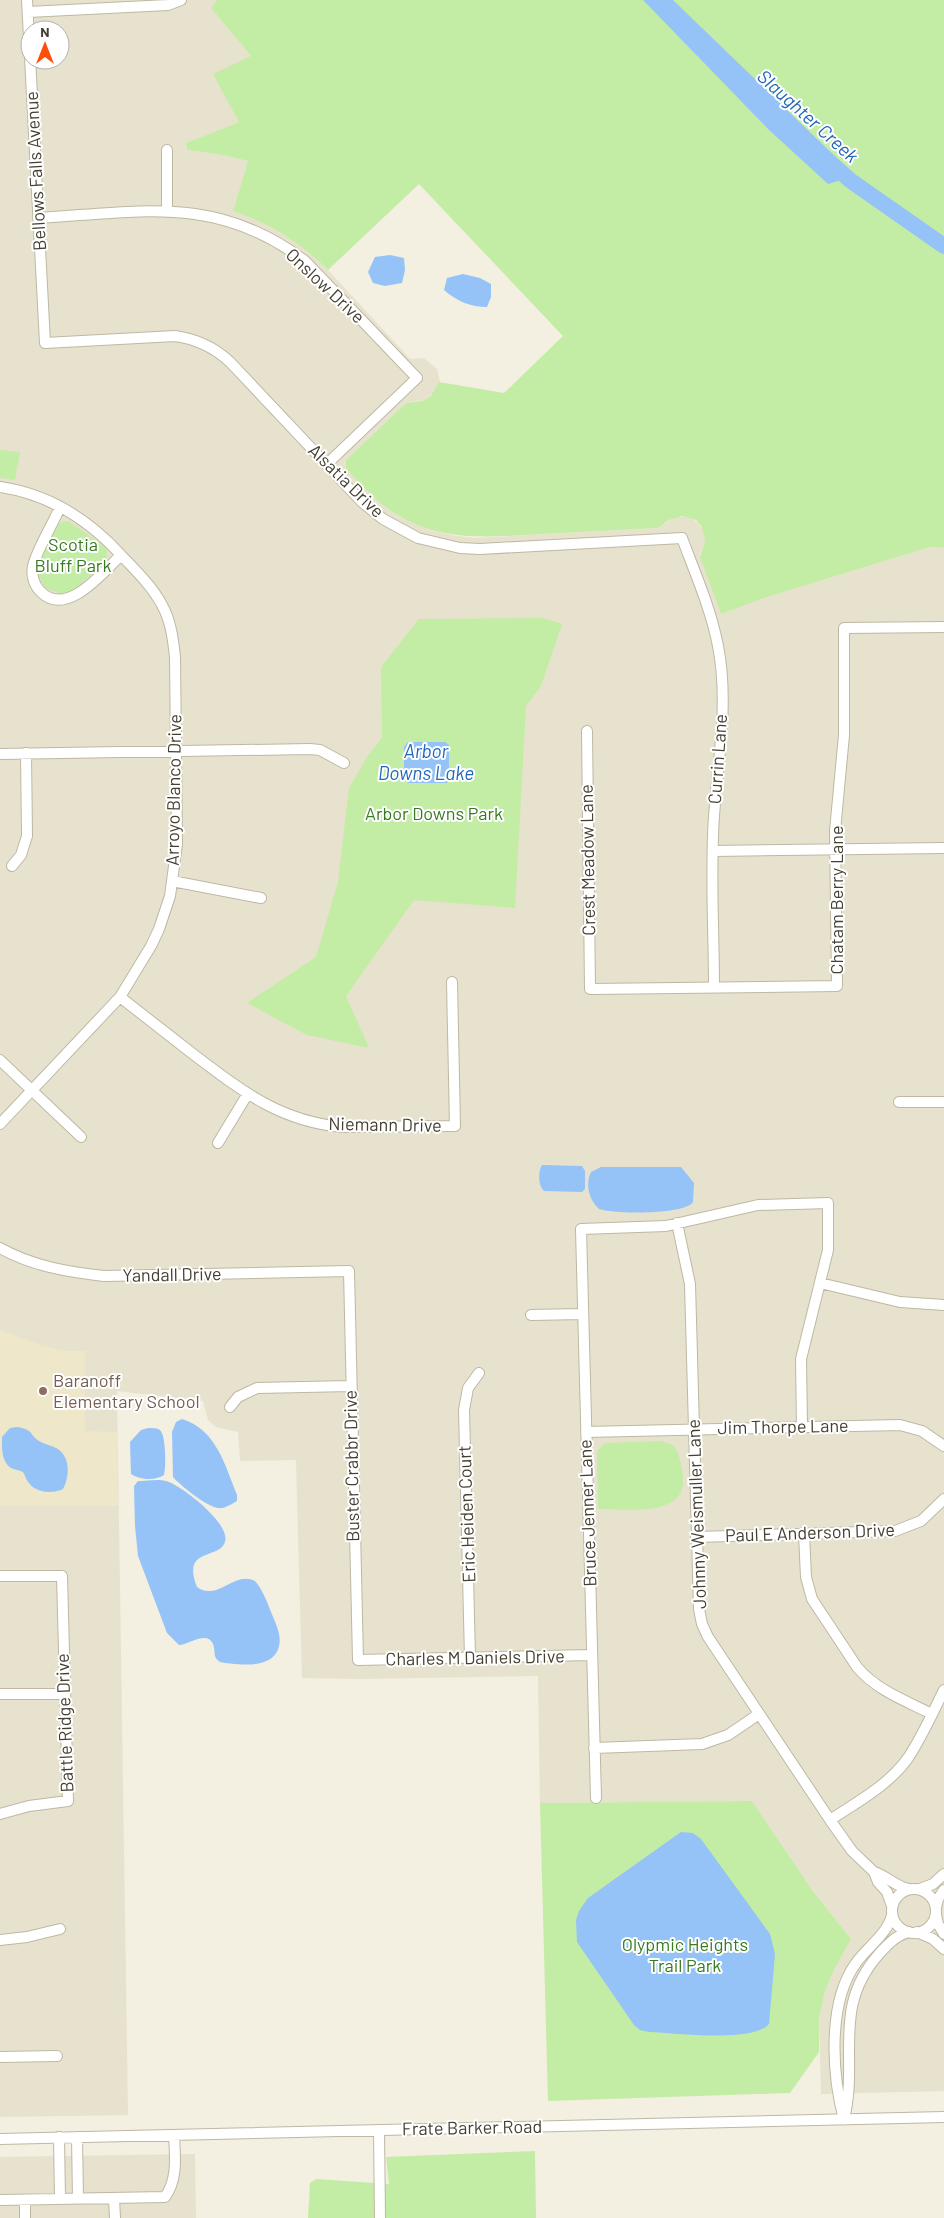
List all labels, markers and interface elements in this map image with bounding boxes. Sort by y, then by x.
north arrow [20,20,70,70]
text: N [40,23,50,40]
water label: Slaughter Creek [753,64,864,168]
street label: Bellows Falls Avenue [20,91,50,251]
street label: Onslow Drive [282,243,370,327]
street label: Alsatia Drive [304,439,389,522]
park label: Scotia Bluff Park [35,533,111,576]
street label: Currin Lane [703,713,731,805]
street label: Arroyo Blanco Drive [161,714,185,866]
water label: Arbor Downs Lake [378,739,474,784]
street label: Crest Meadow Lane [575,784,599,936]
park label: Arbor Downs Park [365,802,503,824]
street label: Chatam Berry Lane [825,826,847,974]
street label: Niemann Drive [328,1112,442,1136]
street label: Yandall Drive [122,1262,222,1286]
place label: Baranoff Elementary School [53,1369,200,1412]
marker: Baranoff Elementary School [37,1385,49,1397]
street label: Buster Crabbr Drive [339,1390,363,1542]
street label: Jim Thorpe Lane [717,1414,849,1438]
street label: Johnny Weismuller Lane [682,1419,710,1609]
street label: Bruce Jenner Lane [573,1439,601,1587]
street label: Eric Heiden Court [453,1445,479,1583]
street label: Paul E Anderson Drive [725,1518,895,1546]
street label: Charles M Daniels Drive [385,1644,565,1670]
street label: Battle Ridge Drive [51,1653,77,1793]
park label: Olypmic Heights Trail Park [622,1933,748,1976]
street label: Frate Barker Road [402,2115,542,2139]

